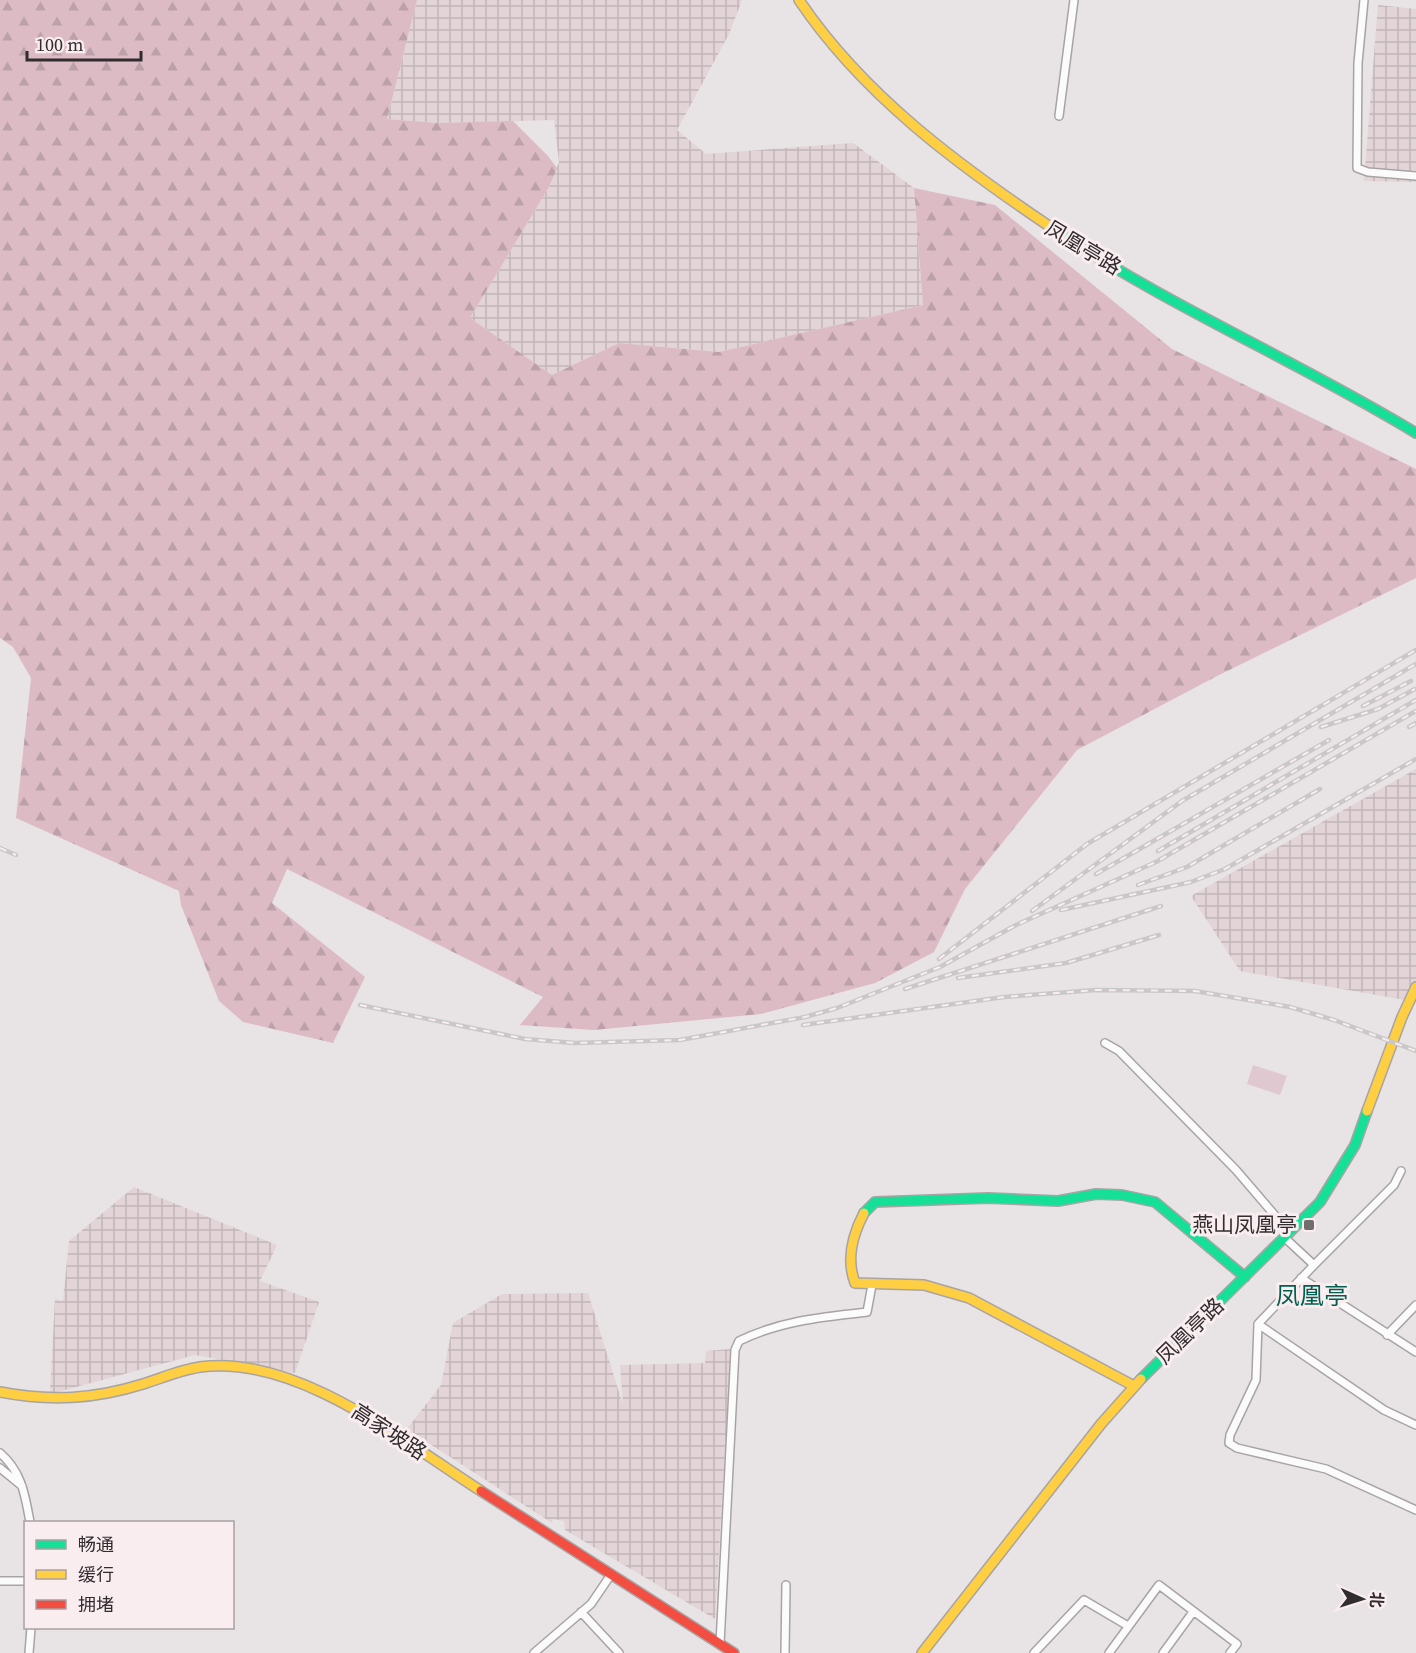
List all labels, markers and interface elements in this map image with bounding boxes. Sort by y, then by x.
scale bar [27,24,141,62]
text: 100 m [36,32,83,57]
street label: 凤凰亭路 [1040,214,1127,282]
place label: 燕山凤凰亭 [1192,1210,1297,1239]
marker: 燕山凤凰亭 [1302,1218,1316,1232]
district label: 凤凰亭 [1276,1279,1348,1312]
street label: 凤凰亭路 [1149,1291,1230,1370]
street label: 高家坡路 [346,1397,432,1467]
legend [24,1521,234,1629]
text: 畅通 [78,1532,114,1557]
text: 缓行 [78,1562,114,1587]
north arrow [1332,1569,1392,1629]
text: 北 [1366,1591,1388,1608]
text: 拥堵 [78,1592,114,1617]

